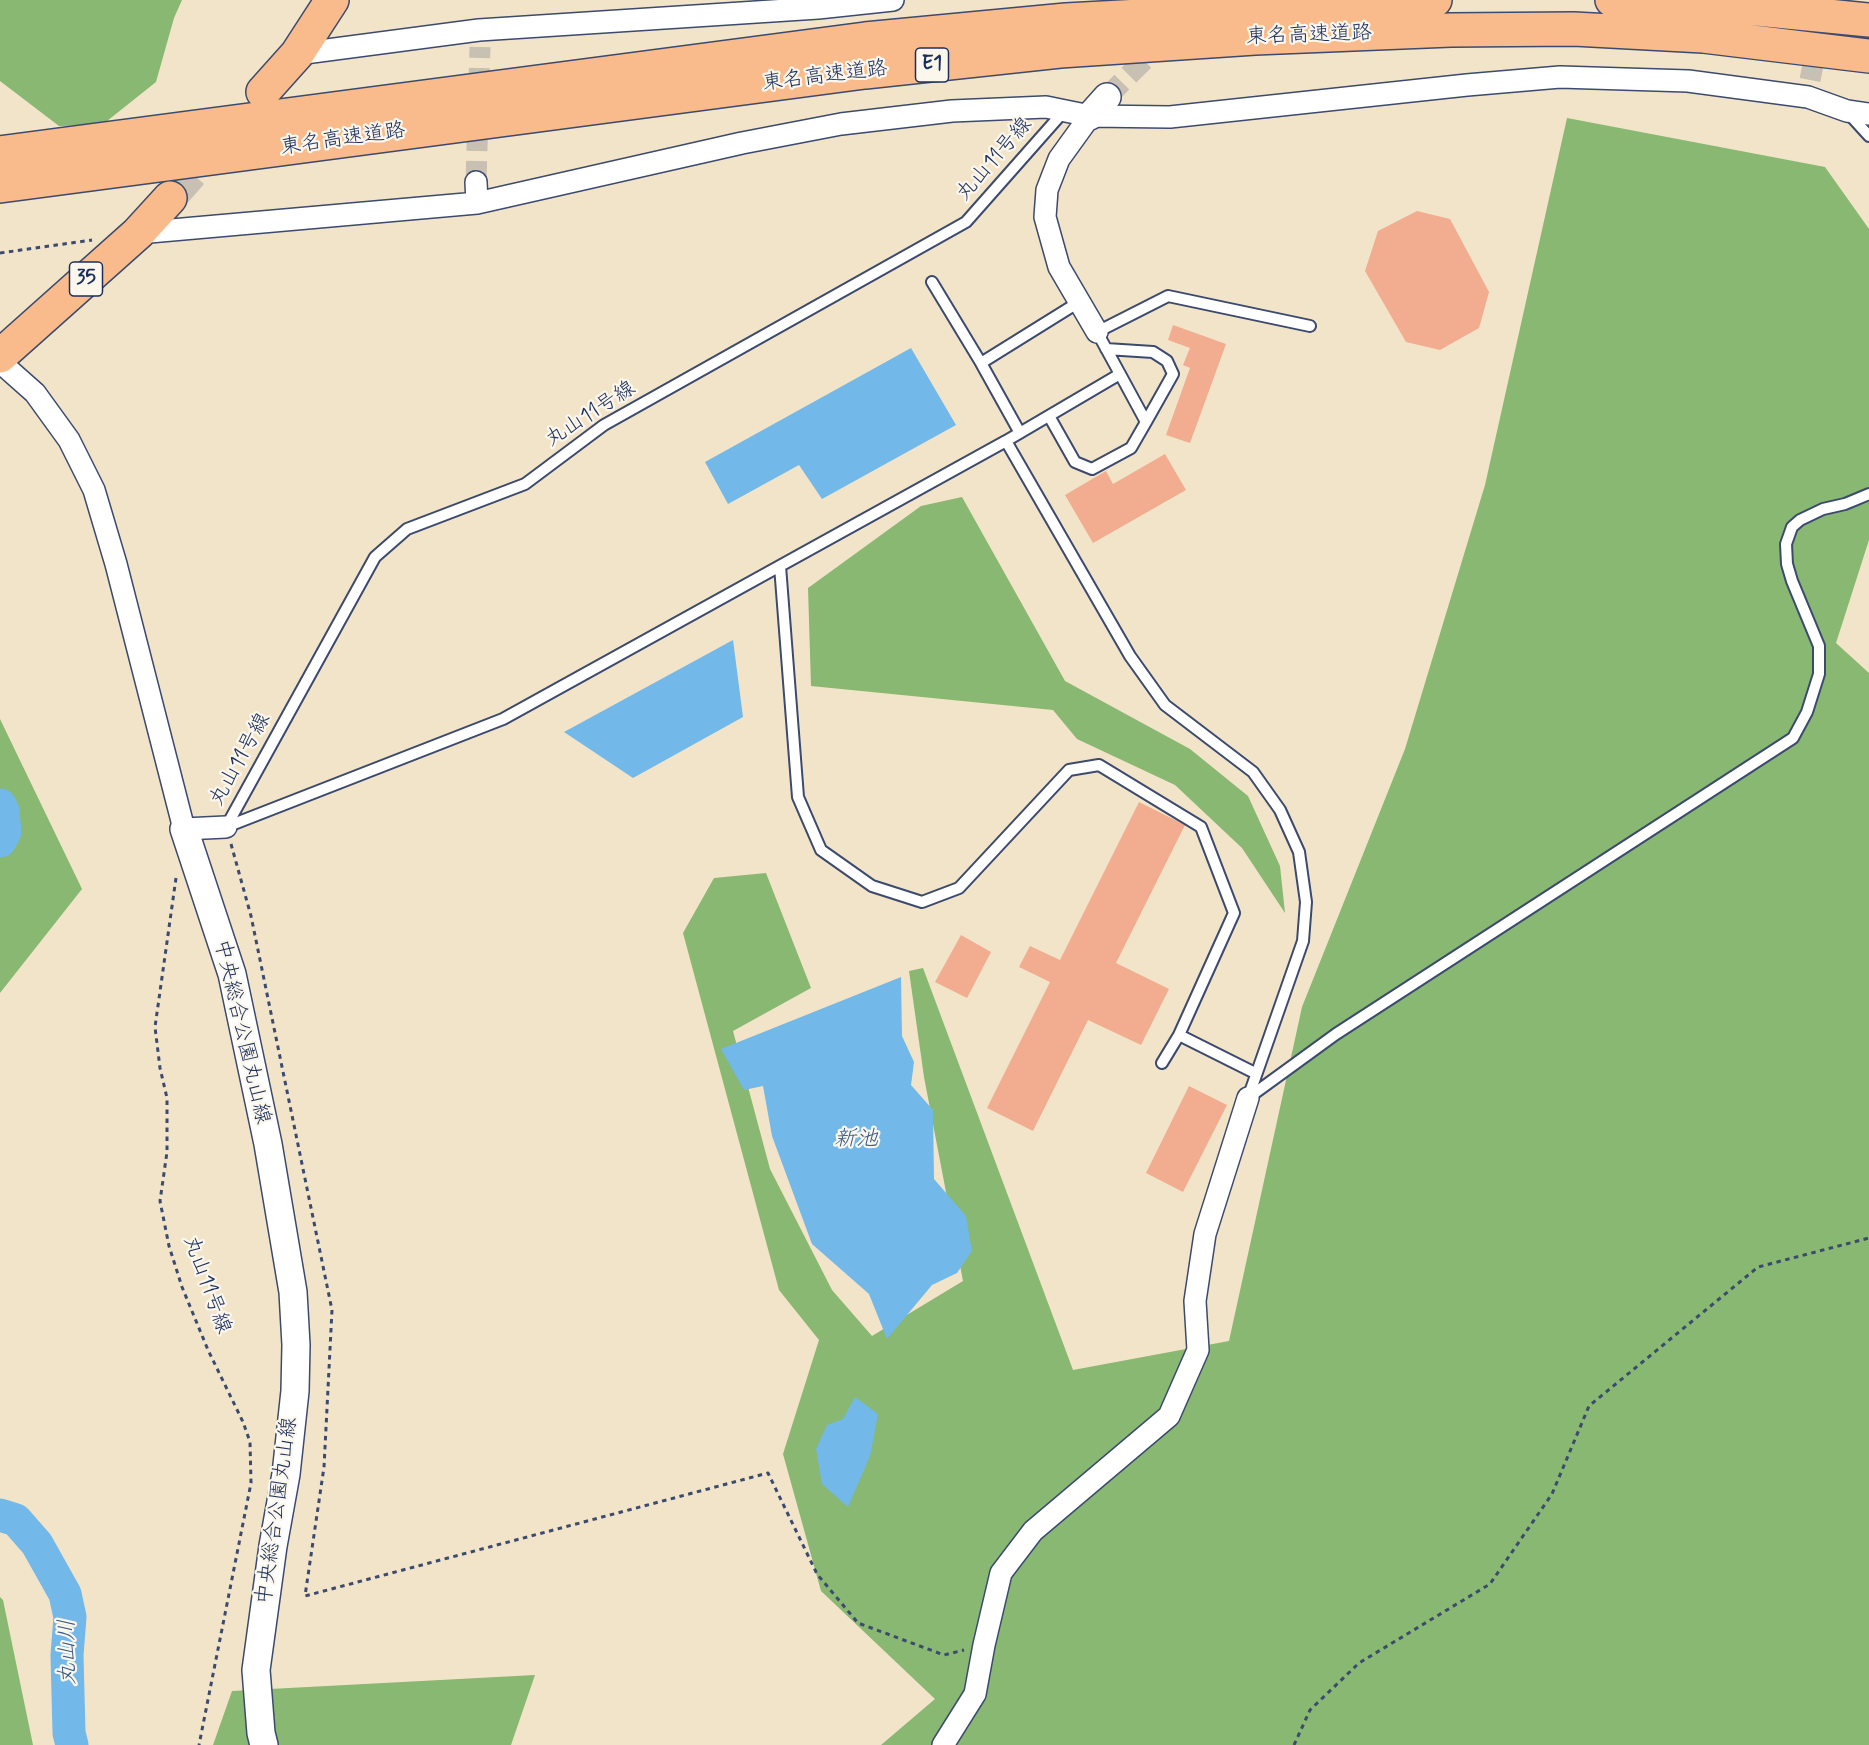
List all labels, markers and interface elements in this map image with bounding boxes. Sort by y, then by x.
street label: 東名高速道路 [1246,21,1372,51]
road number: E1 [916,48,948,82]
street label: 東名高速道路 [761,57,889,97]
street label: 丸山11号線 [952,113,1038,207]
street label: 東名高速道路 [279,119,407,161]
road number: 35 [70,262,103,296]
street label: 丸山11号線 [541,377,641,453]
street label: 丸山11号線 [205,709,277,811]
street label: 中央総合公園丸山線 [207,937,275,1127]
water label: 新池 [834,1127,878,1153]
street label: 丸山11号線 [177,1233,235,1337]
street label: 中央総合公園丸山線 [252,1416,304,1606]
water label: 丸山川 [55,1619,83,1685]

